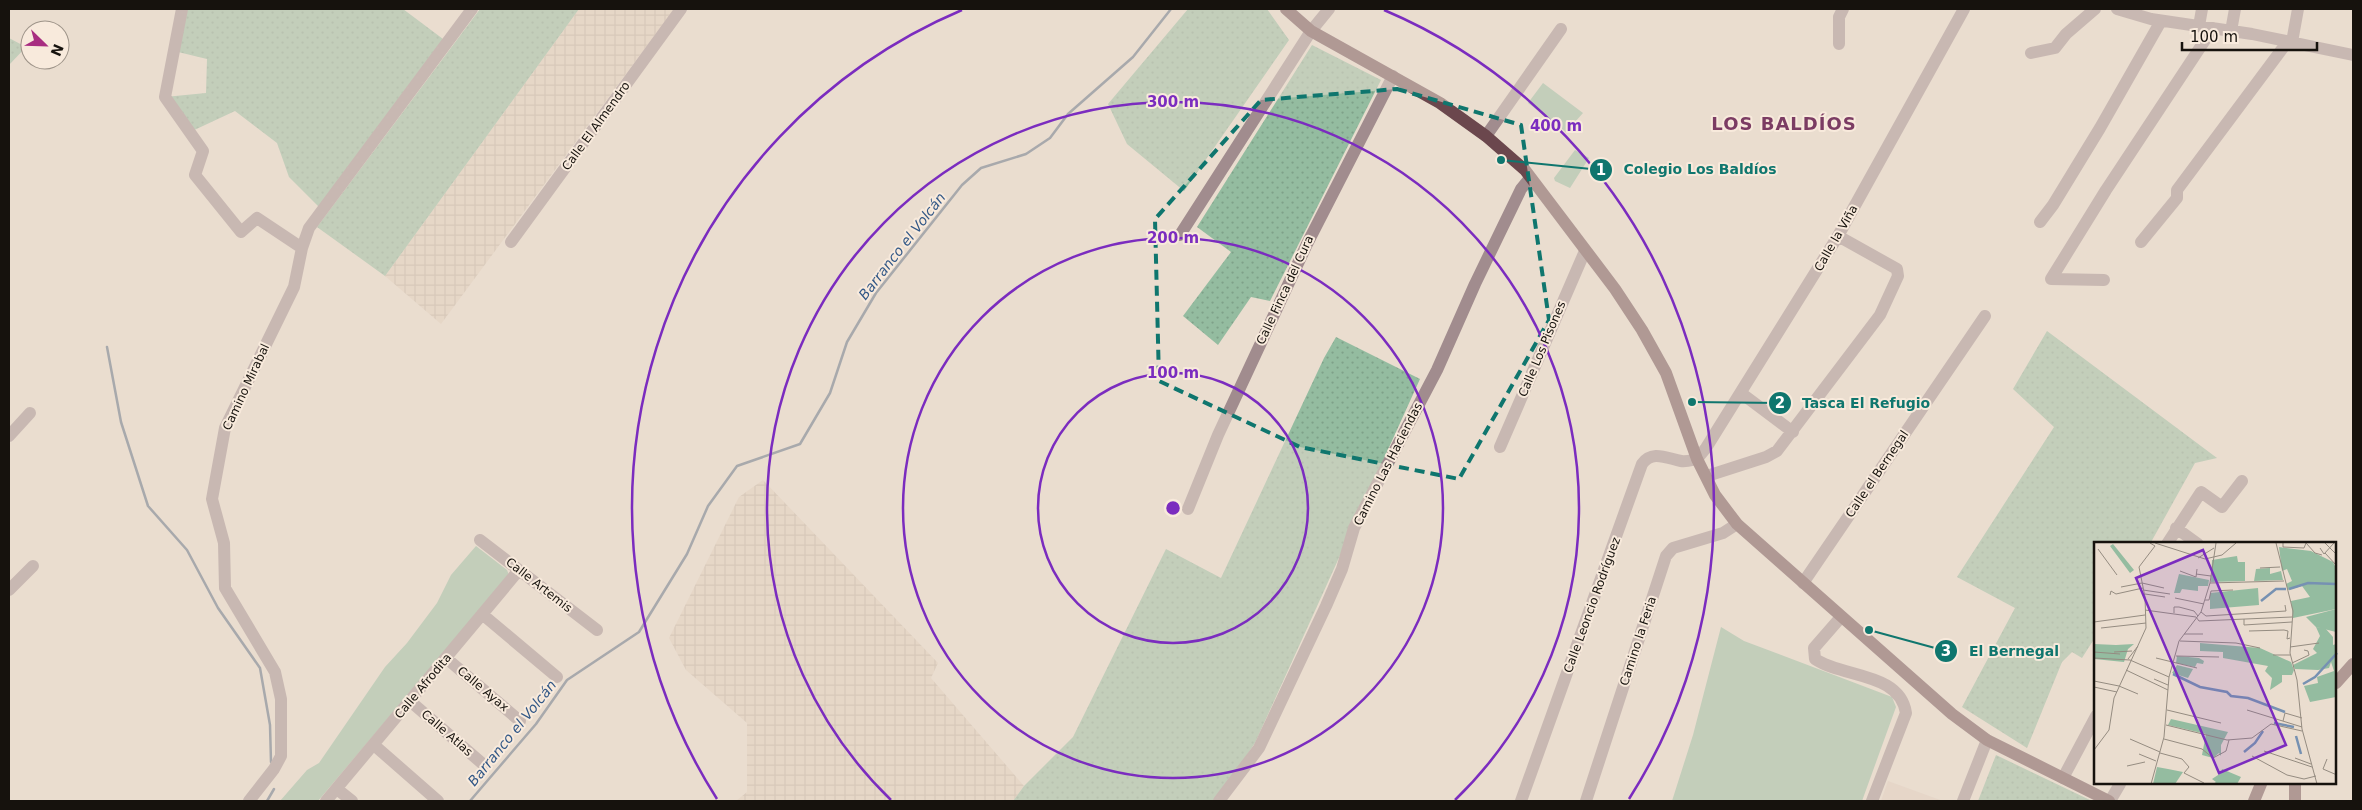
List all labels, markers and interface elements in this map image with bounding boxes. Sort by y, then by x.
north arrow [20,20,70,70]
scale bar [2182,20,2317,52]
text: 100 m [2190,28,2238,46]
text: N [47,42,67,59]
street label: Calle El Almendro [559,79,633,173]
text: 300 m [1147,93,1199,111]
district label: LOS BALDÍOS [1711,113,1857,134]
text: 400 m [1530,117,1582,135]
callout: Colegio Los Baldíos [1589,155,1787,184]
text: 1 [1596,161,1606,179]
text: Colegio Los Baldíos [1624,161,1776,177]
water label: Barranco el Volcán [855,189,949,303]
street label: Calle la Viña [1811,202,1861,274]
text: 200 m [1147,229,1199,247]
street label: Calle Finca del Cura [1254,233,1316,347]
street label: Calle Los Pisones [1516,299,1568,399]
street label: Camino Mirabal [220,342,272,432]
text: 100 m [1147,364,1199,382]
callout: Tasca El Refugio [1767,388,1940,417]
text: 2 [1775,394,1785,412]
text: Tasca El Refugio [1802,395,1930,411]
street label: Camino Las Haciendas [1351,400,1425,528]
street label: Calle el Bernegal [1843,428,1911,520]
centre of rings [1164,499,1182,517]
street label: Calle Leoncio Rodríguez [1561,535,1623,675]
inset map [2094,542,2337,785]
street label: Calle Artemis [503,555,575,615]
street label: Camino la Feria [1617,594,1659,688]
callout: El Bernegal [1934,636,2069,665]
text: 3 [1941,642,1951,660]
text: El Bernegal [1969,643,2059,659]
street label: Calle Afrodita [392,651,454,721]
street label: Calle Ayax [455,664,511,714]
water label: Barranco el Volcán [465,677,559,789]
street label: Calle Atlas [419,707,475,759]

